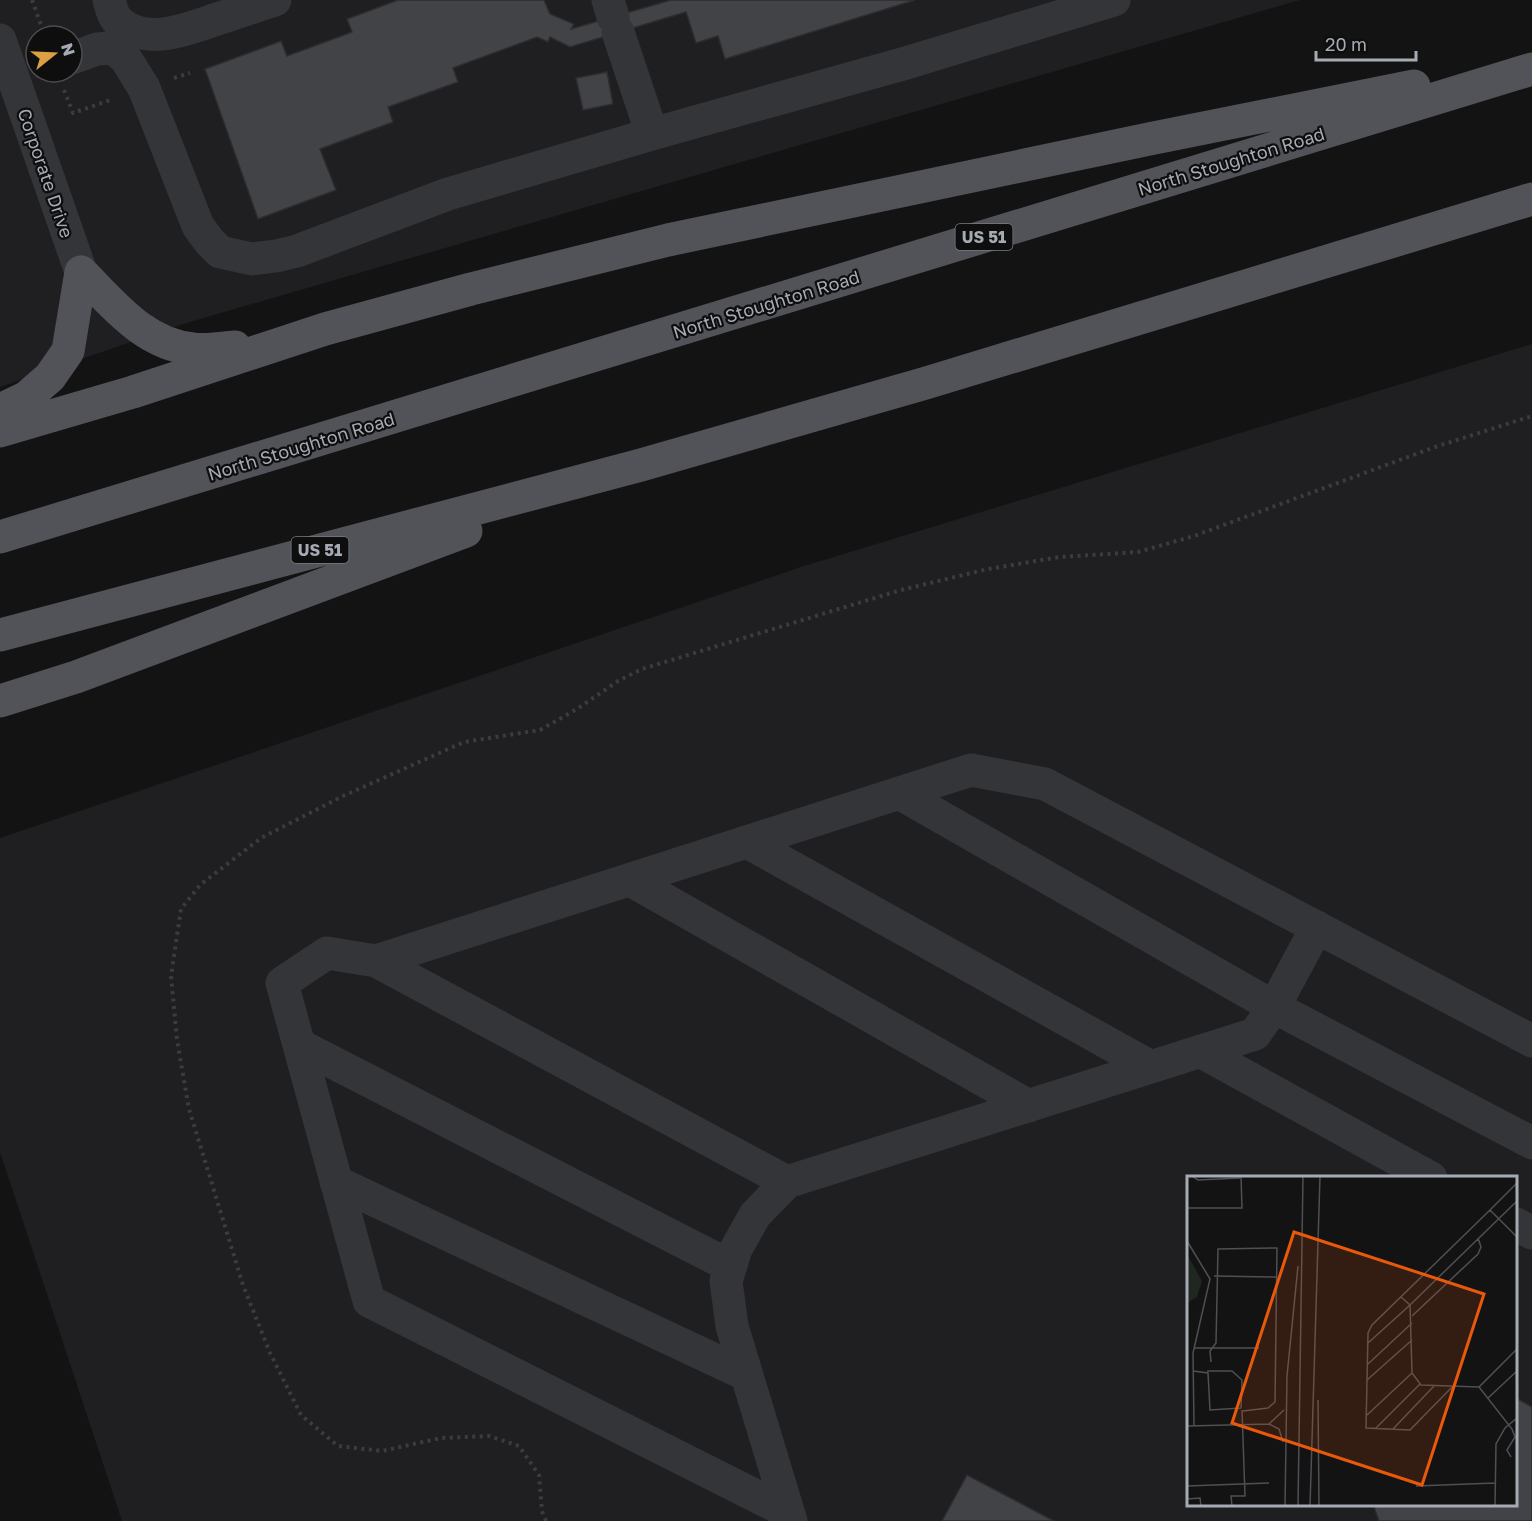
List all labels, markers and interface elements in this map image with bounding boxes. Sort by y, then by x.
north arrow [24,24,84,84]
scale bar [1316,24,1416,62]
text: 20 m [1325,33,1367,55]
text: N [57,40,80,58]
street label: Corporate Drive [14,105,78,241]
street label: North Stoughton Road [1135,122,1327,200]
road number: US 51 [956,224,1012,250]
street label: North Stoughton Road [670,265,862,343]
street label: North Stoughton Road [205,407,397,485]
road number: US 51 [292,537,348,563]
inset map [1187,1176,1517,1506]

